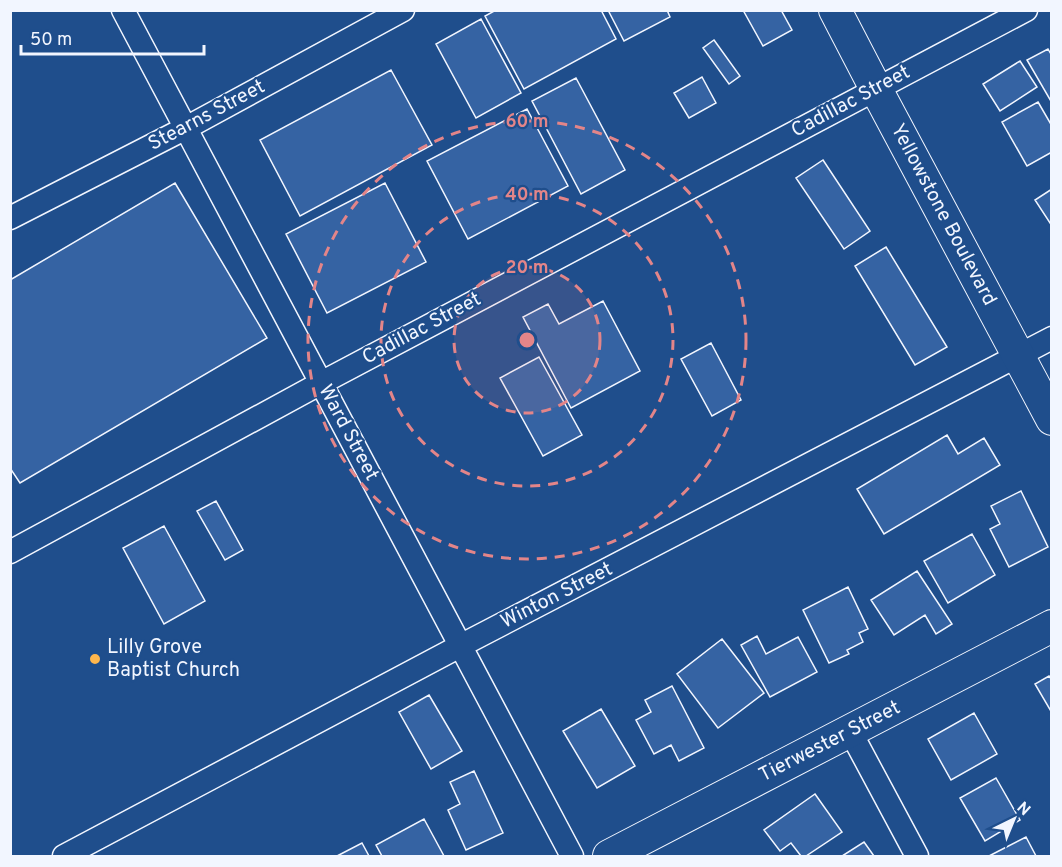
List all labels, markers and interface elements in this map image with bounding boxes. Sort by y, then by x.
scale bar [21,18,204,56]
text: 50 m [30,29,72,52]
street label: Cadillac Street [787,60,915,144]
street label: Stearns Street [144,74,270,158]
text: 60 m [505,111,549,134]
street label: Yellowstone Boulevard [884,120,1002,310]
text: 40 m [505,184,549,207]
text: 20 m [505,257,549,280]
street label: Cadillac Street [358,287,486,371]
centre of rings [517,330,537,350]
street label: Ward Street [312,380,384,486]
street label: Winton Street [497,557,617,635]
place label: Lilly Grove Baptist Church [107,635,240,684]
marker: Lilly Grove Baptist Church [88,652,102,666]
street label: Tierwester Street [755,695,905,789]
north arrow [984,789,1044,849]
text: N [1012,798,1034,821]

